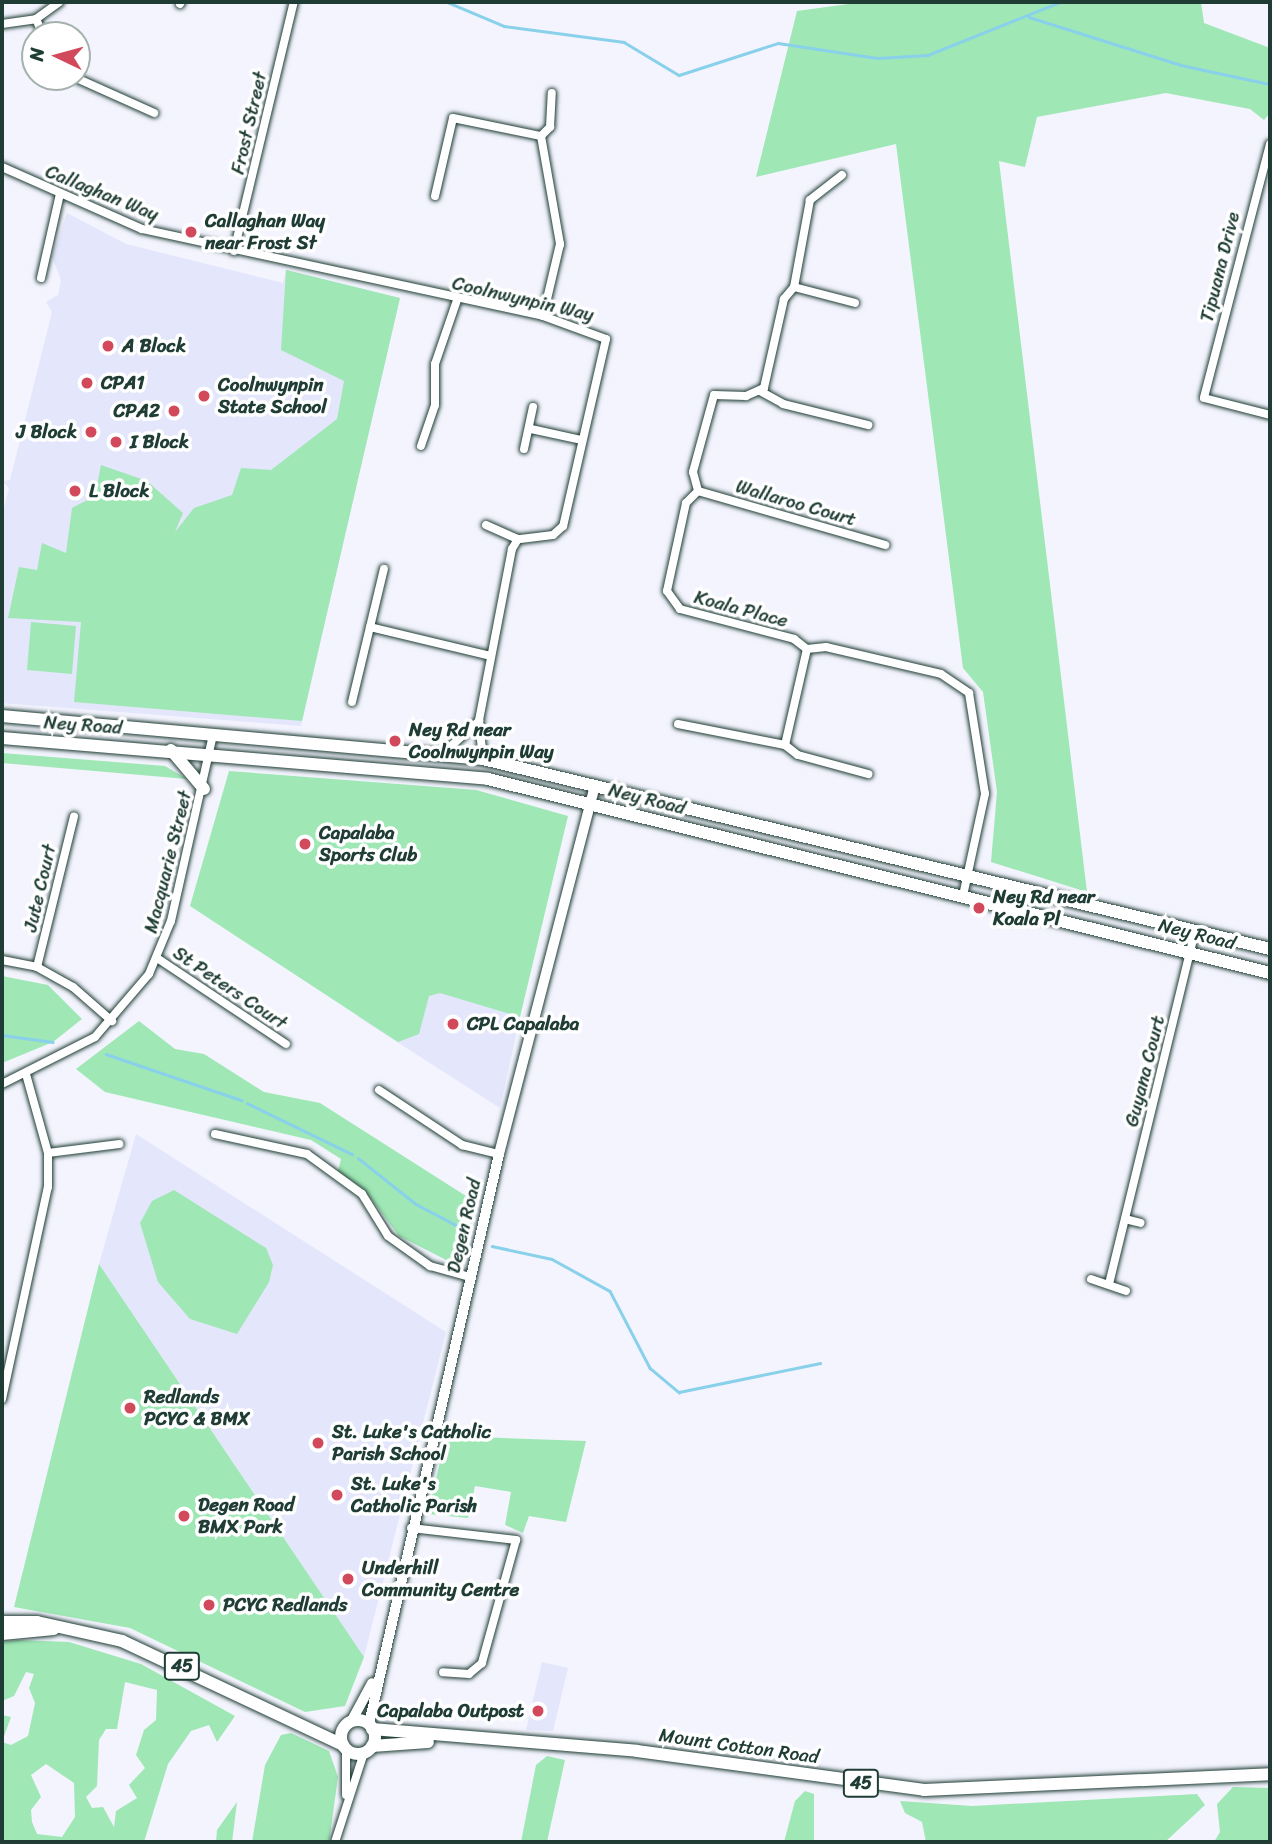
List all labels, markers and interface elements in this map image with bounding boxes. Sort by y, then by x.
north arrow [21,21,91,91]
text: N [20,46,54,62]
street label: Frost Street [226,70,272,176]
street label: Callaghan Way [42,160,162,226]
street label: Tipuana Drive [1195,209,1245,325]
place label: Callaghan Way near Frost St [205,210,325,254]
marker: Callaghan Way near Frost St [183,224,199,240]
street label: Coolnwynpin Way [450,272,596,326]
place label: A Block [122,335,186,357]
marker: A Block [100,338,116,354]
place label: CPA1 [101,372,145,394]
place label: Coolnwynpin State School [218,374,327,418]
marker: CPA1 [79,375,95,391]
marker: Coolnwynpin State School [196,388,212,404]
place label: CPA2 [114,400,160,422]
marker: CPA2 [166,403,182,419]
place label: J Block [17,421,77,443]
marker: J Block [83,424,99,440]
place label: I Block [130,431,189,453]
marker: I Block [108,434,124,450]
street label: Wallaroo Court [733,475,859,531]
place label: L Block [89,480,149,502]
marker: L Block [67,483,83,499]
street label: Koala Place [692,586,790,632]
street label: Ney Road [43,711,123,739]
place label: Ney Rd near Coolnwynpin Way [409,719,554,763]
marker: Ney Rd near Coolnwynpin Way [387,733,403,749]
street label: Ney Road [606,778,688,820]
street label: Macquarie Street [139,788,197,936]
place label: Capalaba Sports Club [319,822,417,866]
marker: Capalaba Sports Club [297,836,313,852]
street label: Jute Court [19,842,61,934]
place label: Ney Rd near Koala Pl [993,886,1095,930]
marker: Ney Rd near Koala Pl [971,900,987,916]
street label: Ney Road [1156,913,1238,955]
street label: St Peters Court [169,941,291,1035]
place label: CPL Capalaba [467,1013,579,1035]
street label: Guyana Court [1120,1013,1170,1129]
marker: CPL Capalaba [445,1016,461,1032]
street label: Degen Road [442,1176,486,1276]
place label: Redlands PCYC & BMX [144,1386,251,1430]
marker: Redlands PCYC & BMX [122,1400,138,1416]
place label: St. Luke's Catholic Parish School [332,1421,492,1465]
marker: St. Luke's Catholic Parish School [310,1435,326,1451]
place label: St. Luke's Catholic Parish [351,1473,478,1517]
marker: St. Luke's Catholic Parish [329,1487,345,1503]
place label: Degen Road BMX Park [198,1494,294,1538]
marker: Degen Road BMX Park [176,1508,192,1524]
place label: Underhill Community Centre [362,1557,519,1601]
marker: Underhill Community Centre [340,1571,356,1587]
place label: PCYC Redlands [223,1594,348,1616]
marker: PCYC Redlands [201,1597,217,1613]
road number: 45 [163,1652,201,1680]
place label: Capalaba Outpost [377,1700,524,1722]
marker: Capalaba Outpost [530,1703,546,1719]
street label: Mount Cotton Road [657,1723,821,1769]
road number: 45 [842,1768,880,1798]

